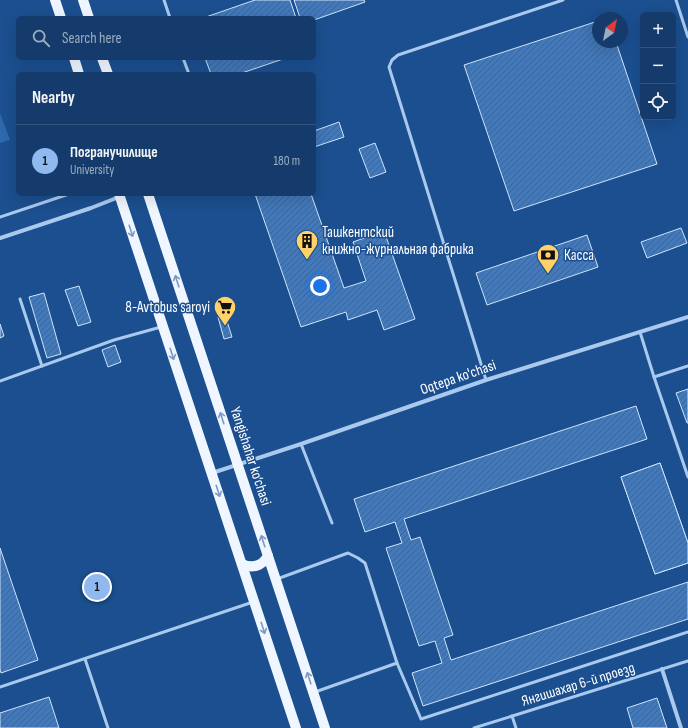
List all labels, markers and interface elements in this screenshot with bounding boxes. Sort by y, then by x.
north arrow [592,12,628,48]
map controls [640,12,676,120]
button: + [640,12,676,48]
search box [16,16,316,60]
icon: search [30,27,52,49]
text: Search here [62,29,122,48]
button: − [640,48,676,84]
button: locate [640,84,676,120]
text: Nearby [32,88,75,108]
text: Погранучилище [70,143,158,162]
text: 1 [42,153,48,169]
text: 180 m [274,153,300,169]
text: University [70,162,114,178]
place label: Ташкентский книжно-журнальная фабрика [322,223,474,259]
one-way arrow [128,225,136,237]
building icon: Ташкентский книжно-журнальная фабрика [294,228,320,261]
bank icon: Касса [535,242,561,275]
place label: Касса [564,246,594,265]
one-way arrow [172,276,180,288]
your location [310,276,330,296]
supermarket icon: 8-Avtobus saroyi [212,294,238,327]
place label: 8-Avtobus saroyi [125,298,210,317]
one-way arrow [169,348,176,361]
street label: Oqtepa ko'chasi [418,356,499,399]
street label: Yangishahar ko‘chasi [226,404,275,508]
one-way arrow [218,411,225,424]
one-way arrow [215,484,222,497]
one-way arrow [259,535,266,548]
pin: 1 [84,572,110,602]
one-way arrow [260,621,267,634]
street label: Янгишахар 6-й проезд [519,658,637,711]
one-way arrow [304,672,312,684]

